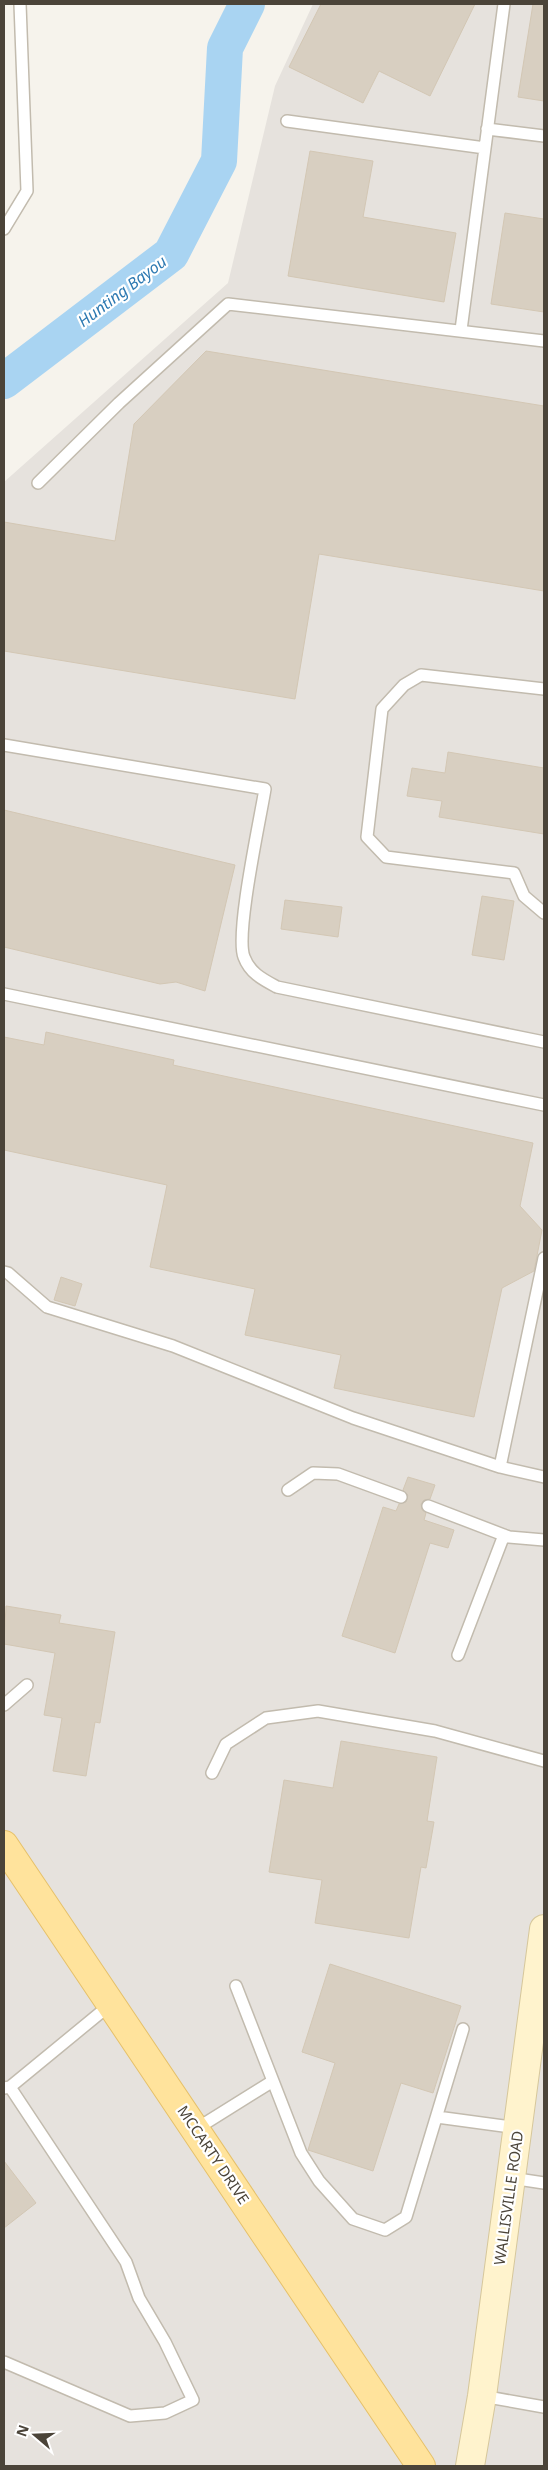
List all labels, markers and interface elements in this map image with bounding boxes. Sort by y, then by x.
water label: Hunting Bayou [73,250,171,332]
street label: MCCARTY DRIVE [173,2101,254,2208]
street label: WALLISVILLE ROAD [489,2129,527,2266]
north arrow [10,2410,60,2460]
text: N [11,2422,33,2439]

